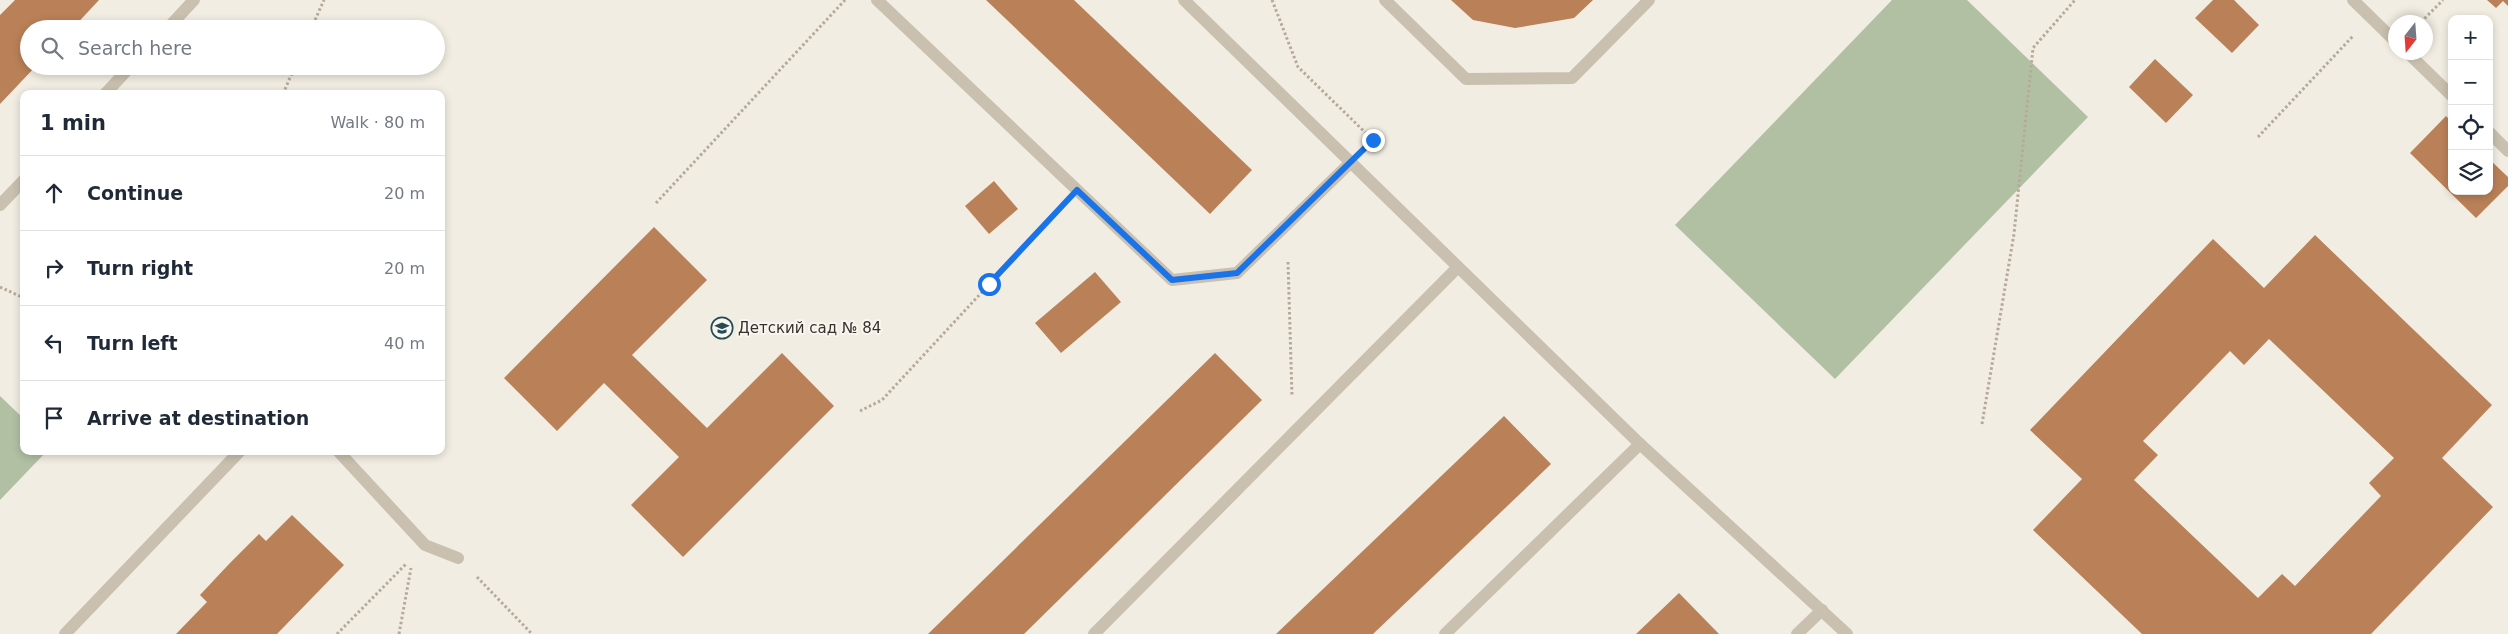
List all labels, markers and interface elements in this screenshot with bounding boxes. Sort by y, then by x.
north arrow [2388,15,2433,60]
map controls [2448,15,2493,195]
button: + [2448,15,2493,60]
search box [20,20,445,75]
icon: search [38,34,66,62]
text: Search here [78,37,192,59]
button: − [2448,60,2493,105]
button: locate [2448,105,2493,150]
text: 1 min [40,111,106,135]
text: Walk · 80 m [330,113,425,132]
route end [1362,129,1385,152]
button: layers [2448,150,2493,195]
icon: ahead [40,179,68,207]
text: Continue [87,182,183,204]
text: 20 m [384,184,425,203]
icon: right [40,254,68,282]
text: Turn right [87,257,193,279]
text: 20 m [384,259,425,278]
route start [978,273,1001,296]
school or university icon: Детский сад № 84 [710,316,734,340]
place label: Детский сад № 84 [738,319,881,337]
icon: left [40,329,68,357]
text: Turn left [87,332,178,354]
text: 40 m [384,334,425,353]
icon: arrive [40,404,68,432]
text: Arrive at destination [87,407,309,429]

